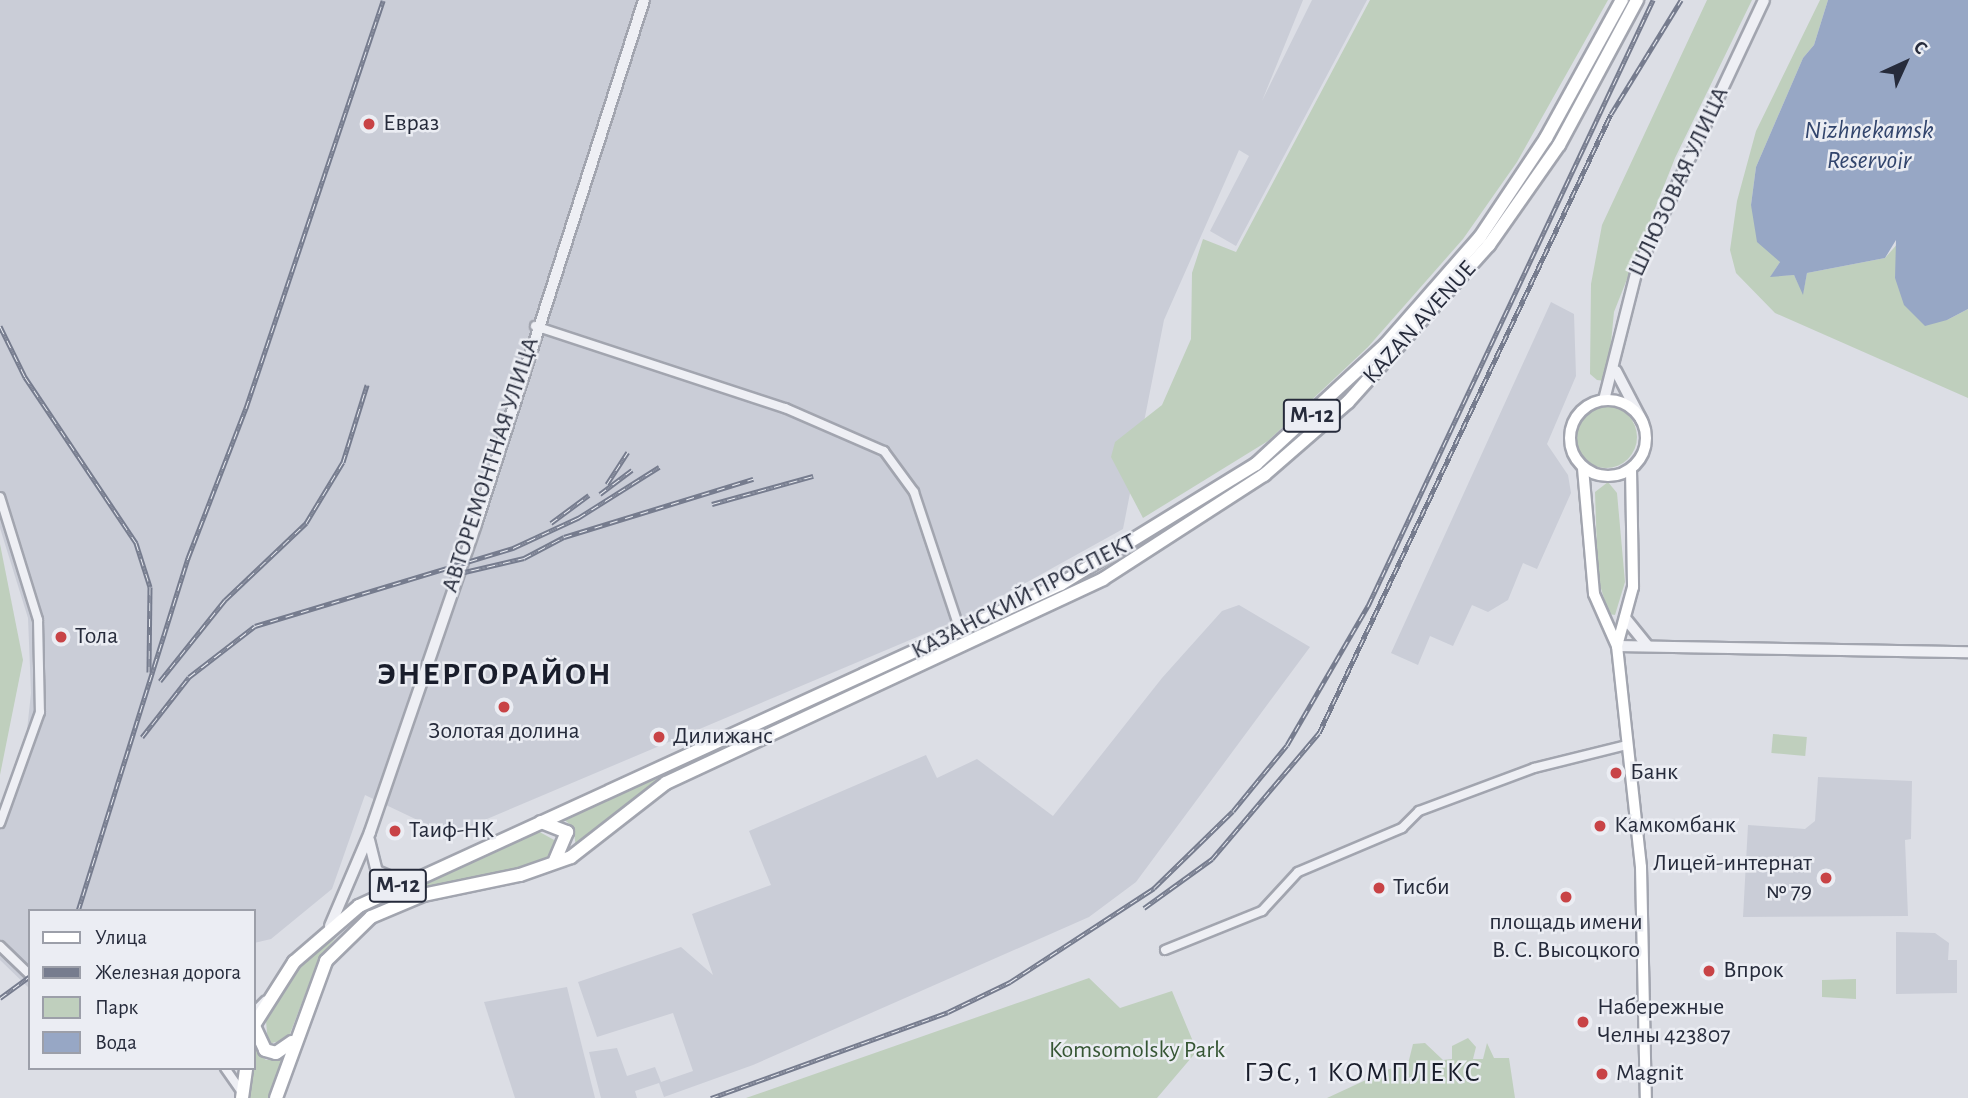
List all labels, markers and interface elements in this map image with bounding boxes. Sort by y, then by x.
north arrow [1870,28,1940,98]
text: С [1910,37,1931,58]
street label: ШЛЮЗОВАЯ УЛИЦА [1622,83,1736,281]
place label: Евраз [383,110,439,138]
water label: Nizhnekamsk Reservoir [1804,115,1934,176]
marker: Евраз [361,116,377,132]
street label: KAZAN AVENUE [1357,256,1483,390]
street label: АВТОРЕМОНТНАЯ УЛИЦА [436,334,546,596]
road number: М-12 [1282,396,1342,436]
street label: КАЗАНСКИЙ ПРОСПЕКТ [907,528,1141,666]
place label: Тола [75,623,118,651]
marker: Тола [53,629,69,645]
district label: ЭНЕРГОРАЙОН [379,655,611,693]
marker: Золотая долина [496,699,512,715]
place label: Золотая долина [428,718,580,746]
place label: Дилижанс [673,723,773,751]
marker: Дилижанс [651,729,667,745]
place label: Банк [1630,759,1678,787]
marker: Банк [1608,765,1624,781]
place label: Камкомбанк [1614,812,1736,840]
place label: Таиф-НК [409,817,494,845]
marker: Камкомбанк [1592,818,1608,834]
marker: Таиф-НК [387,823,403,839]
place label: Лицей-интернат № 79 [1653,850,1812,906]
road number: М-12 [368,866,428,906]
marker: Лицей-интернат № 79 [1818,870,1834,886]
place label: Тисби [1393,874,1450,902]
marker: Тисби [1371,880,1387,896]
marker: площадь имени В. С. Высоцкого [1558,889,1574,905]
legend [28,909,256,1070]
place label: площадь имени В. С. Высоцкого [1489,909,1643,965]
text: Улица [95,927,147,948]
place label: Впрок [1723,957,1783,985]
text: Железная дорога [95,962,241,983]
marker: Впрок [1701,963,1717,979]
place label: Набережные Челны 423807 [1597,994,1730,1050]
text: Парк [95,997,138,1018]
marker: Набережные Челны 423807 [1575,1014,1591,1030]
text: Вода [95,1032,137,1053]
park label: Komsomolsky Park [1049,1037,1225,1065]
district label: ГЭС, 1 КОМПЛЕКС [1246,1056,1480,1090]
place label: Magnit [1616,1060,1683,1088]
marker: Magnit [1594,1066,1610,1082]

